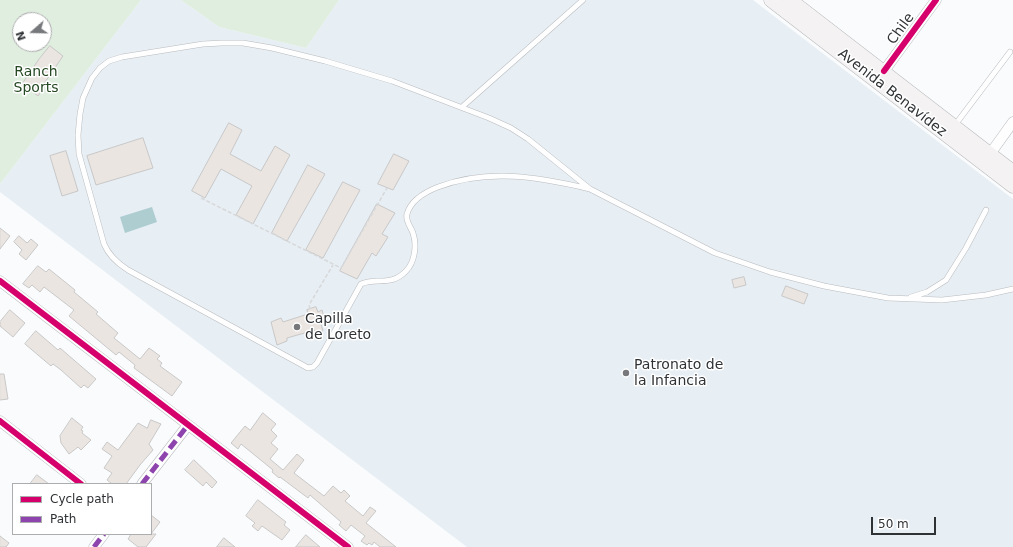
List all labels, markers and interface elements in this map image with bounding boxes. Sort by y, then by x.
street label: Chile [884,10,918,48]
north arrow [12,12,52,52]
text: N [14,29,29,42]
street label: Avenida Benavídez [834,45,950,141]
park label: Ranch Sports [14,64,58,96]
place label: Capilla de Loreto [305,311,371,344]
marker: Capilla de Loreto [292,322,302,332]
place label: Patronato de la Infancia [634,357,723,390]
marker: Patronato de la Infancia [621,368,631,378]
legend [12,483,152,535]
text: Cycle path [50,492,114,506]
scale bar [873,509,938,535]
text: Path [50,512,76,526]
text: 50 m [878,517,909,531]

